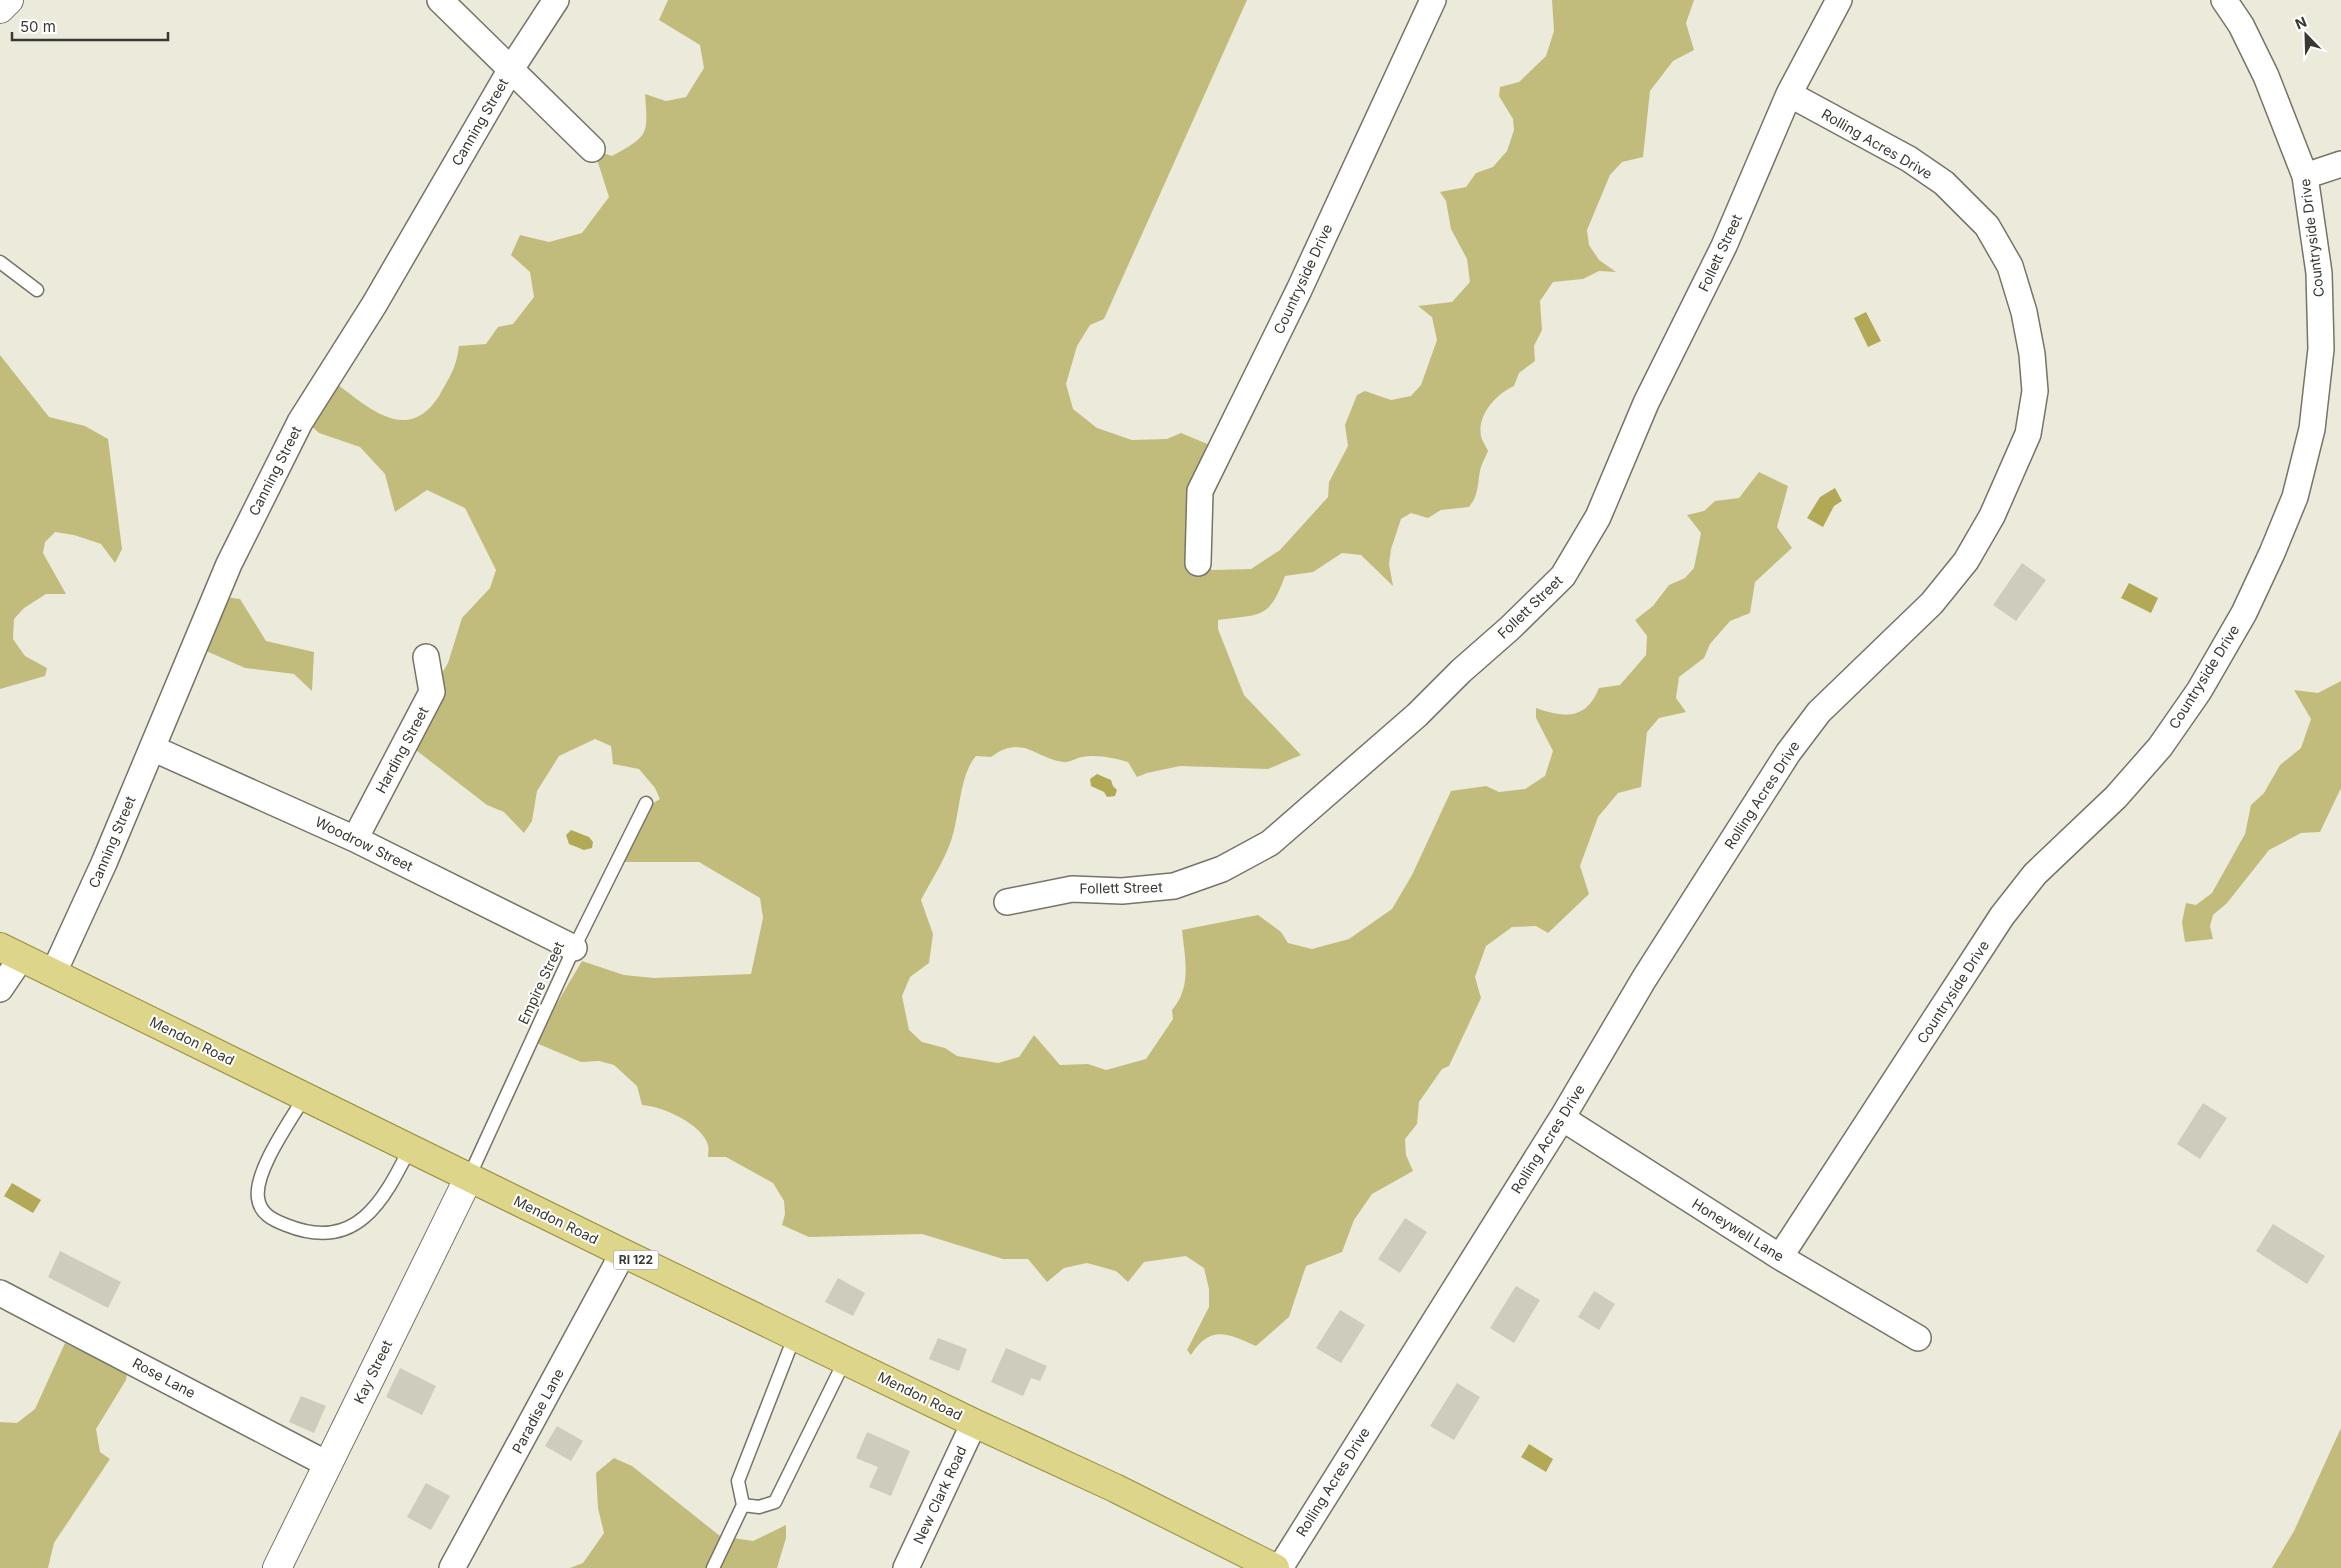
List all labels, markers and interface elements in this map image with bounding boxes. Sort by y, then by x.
scale bar [12,10,169,42]
north arrow [2281,10,2331,60]
text: N [2292,13,2309,32]
text: 50 m [20,17,56,36]
street label: Canning Street [448,75,512,169]
street label: Rolling Acres Drive [1819,105,1936,182]
street label: Countryside Drive [2296,178,2327,298]
street label: Follett Street [1694,211,1745,294]
street label: Countryside Drive [1270,221,1335,336]
street label: Canning Street [245,423,305,518]
street label: Follett Street [1494,571,1566,642]
street label: Countryside Drive [2165,622,2242,732]
street label: Harding Street [372,703,432,796]
street label: Rolling Acres Drive [1720,738,1803,852]
street label: Canning Street [85,793,139,890]
street label: Woodrow Street [313,813,416,875]
street label: Follett Street [1079,878,1163,897]
street label: Countryside Drive [1913,937,1992,1046]
street label: Empire Street [514,938,567,1027]
street label: Mendon Road [147,1013,237,1068]
street label: Rolling Acres Drive [1507,1081,1588,1196]
street label: Mendon Road [511,1192,601,1247]
street label: Honeywell Lane [1689,1195,1787,1265]
road number: RI 122 [614,1250,658,1270]
street label: Kay Street [350,1337,395,1406]
street label: Rose Lane [130,1354,199,1401]
street label: Paradise Lane [508,1365,567,1456]
street label: Mendon Road [875,1368,965,1423]
street label: Rolling Acres Drive [1292,1424,1373,1539]
street label: New Clark Road [909,1443,970,1547]

